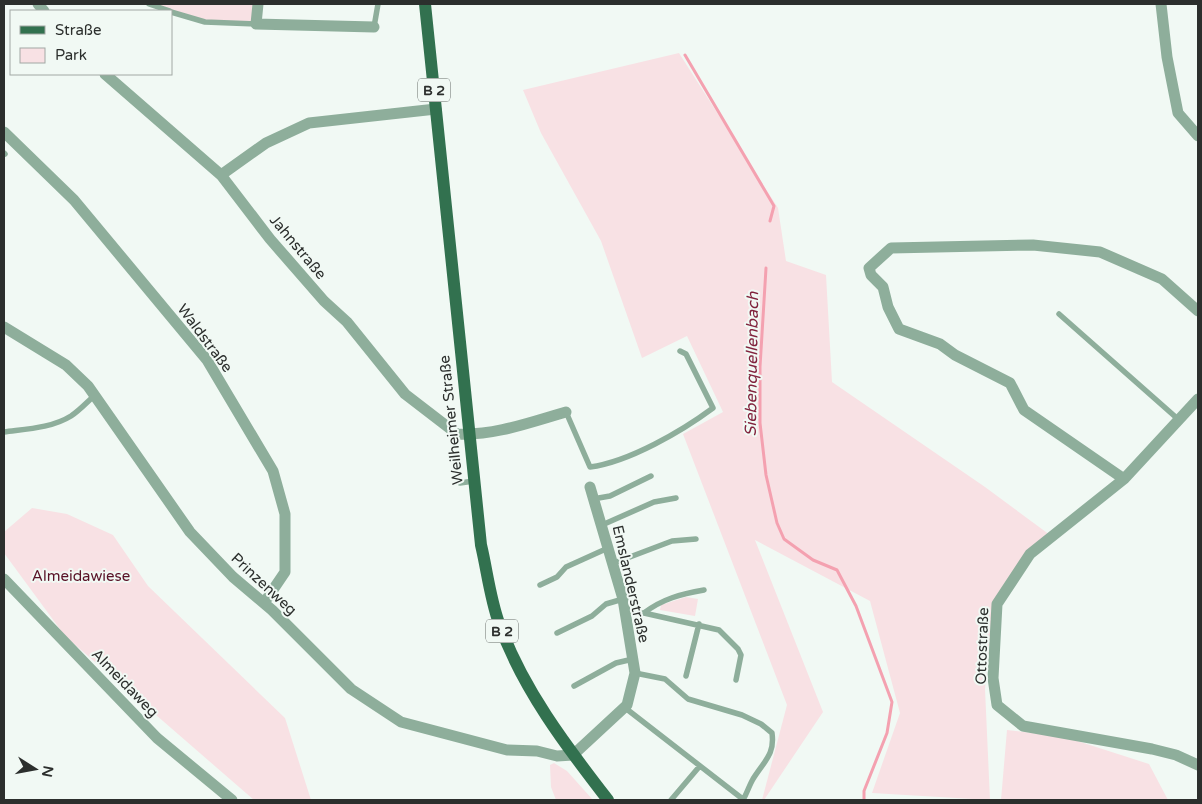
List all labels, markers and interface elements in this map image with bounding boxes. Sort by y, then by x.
legend [10,10,172,75]
text: Straße [55,21,101,39]
text: Park [55,46,87,64]
road number: B 2 [418,78,450,102]
street label: Jahnstraße [266,211,330,283]
water label: Siebenquellenbach [741,290,763,437]
street label: Waldstraße [173,300,237,376]
street label: Weilheimer Straße [435,354,467,486]
street label: Emslanderstraße [609,523,653,645]
street label: Prinzenweg [227,549,301,619]
park label: Almeidawiese [32,567,130,585]
street label: Ottostraße [972,607,992,685]
road number: B 2 [486,620,518,642]
street label: Almeidaweg [88,645,162,721]
north arrow [10,744,60,794]
text: N [38,764,57,779]

